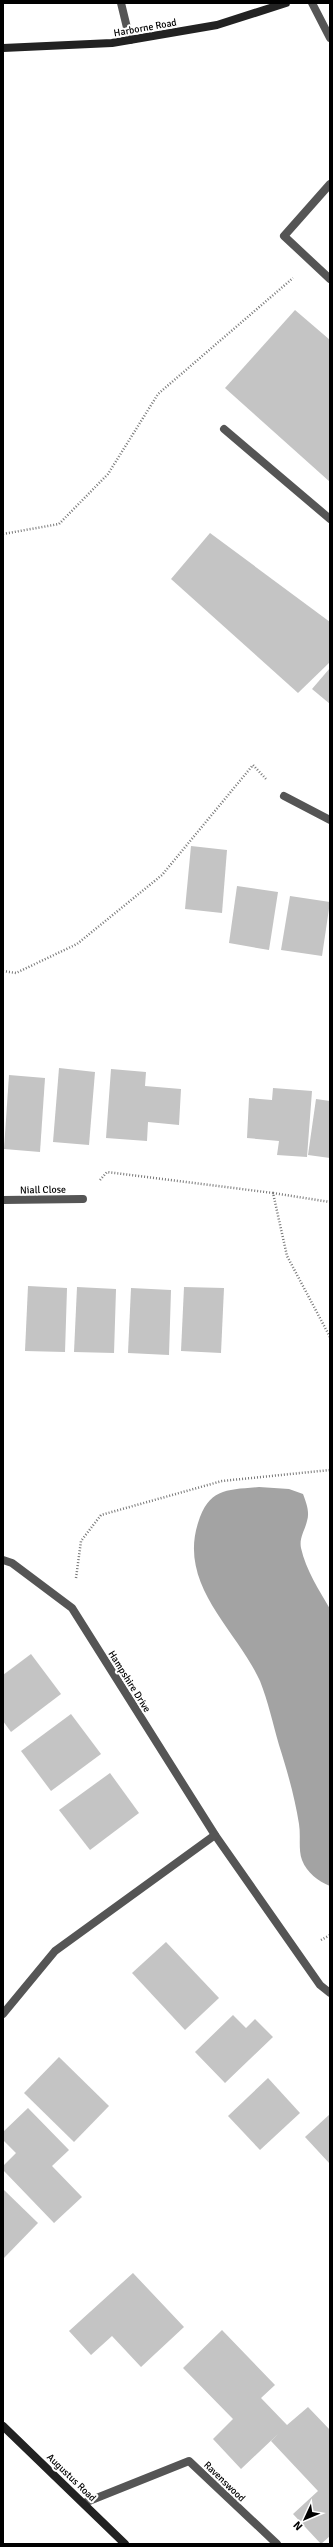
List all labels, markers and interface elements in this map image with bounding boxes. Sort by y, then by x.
street label: Harborne Road [113,17,178,39]
street label: Niall Close [20,1184,66,1196]
street label: Hampshire Drive [105,1648,153,1715]
street label: Augustus Road [44,2451,98,2504]
street label: Ravenswood [201,2459,247,2504]
north arrow [285,2499,325,2539]
text: N [291,2518,306,2533]

